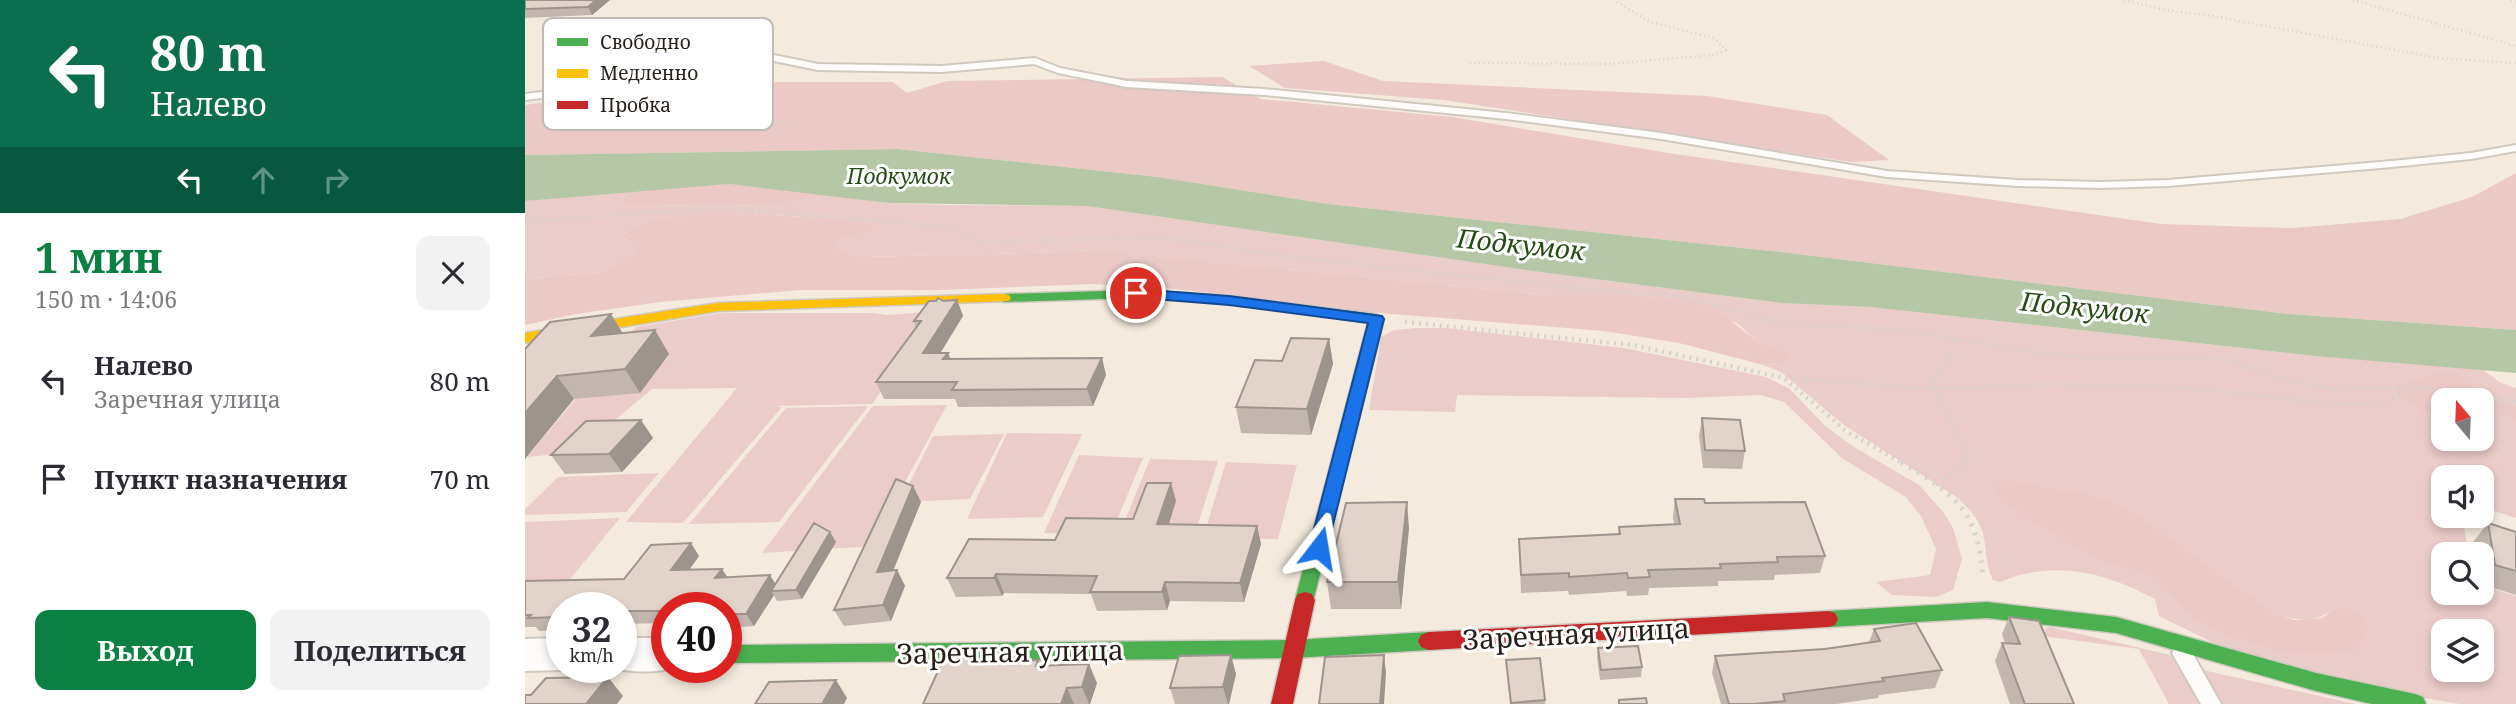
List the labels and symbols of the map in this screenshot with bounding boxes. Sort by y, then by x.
legend [543,18,773,130]
text: Свободно [600,29,691,55]
text: Медленно [600,60,698,86]
text: Пробка [600,92,671,118]
water label: Подкумок [846,162,952,190]
water label: Подкумок [1454,219,1588,269]
pin [1106,263,1166,323]
water label: Подкумок [2018,282,2152,332]
north arrow [2431,388,2494,452]
position arrow [1282,511,1356,585]
speed limit sign: 40 [651,592,742,683]
street label: Заречная улица [1461,608,1691,658]
street label: Заречная улица [896,630,1124,672]

